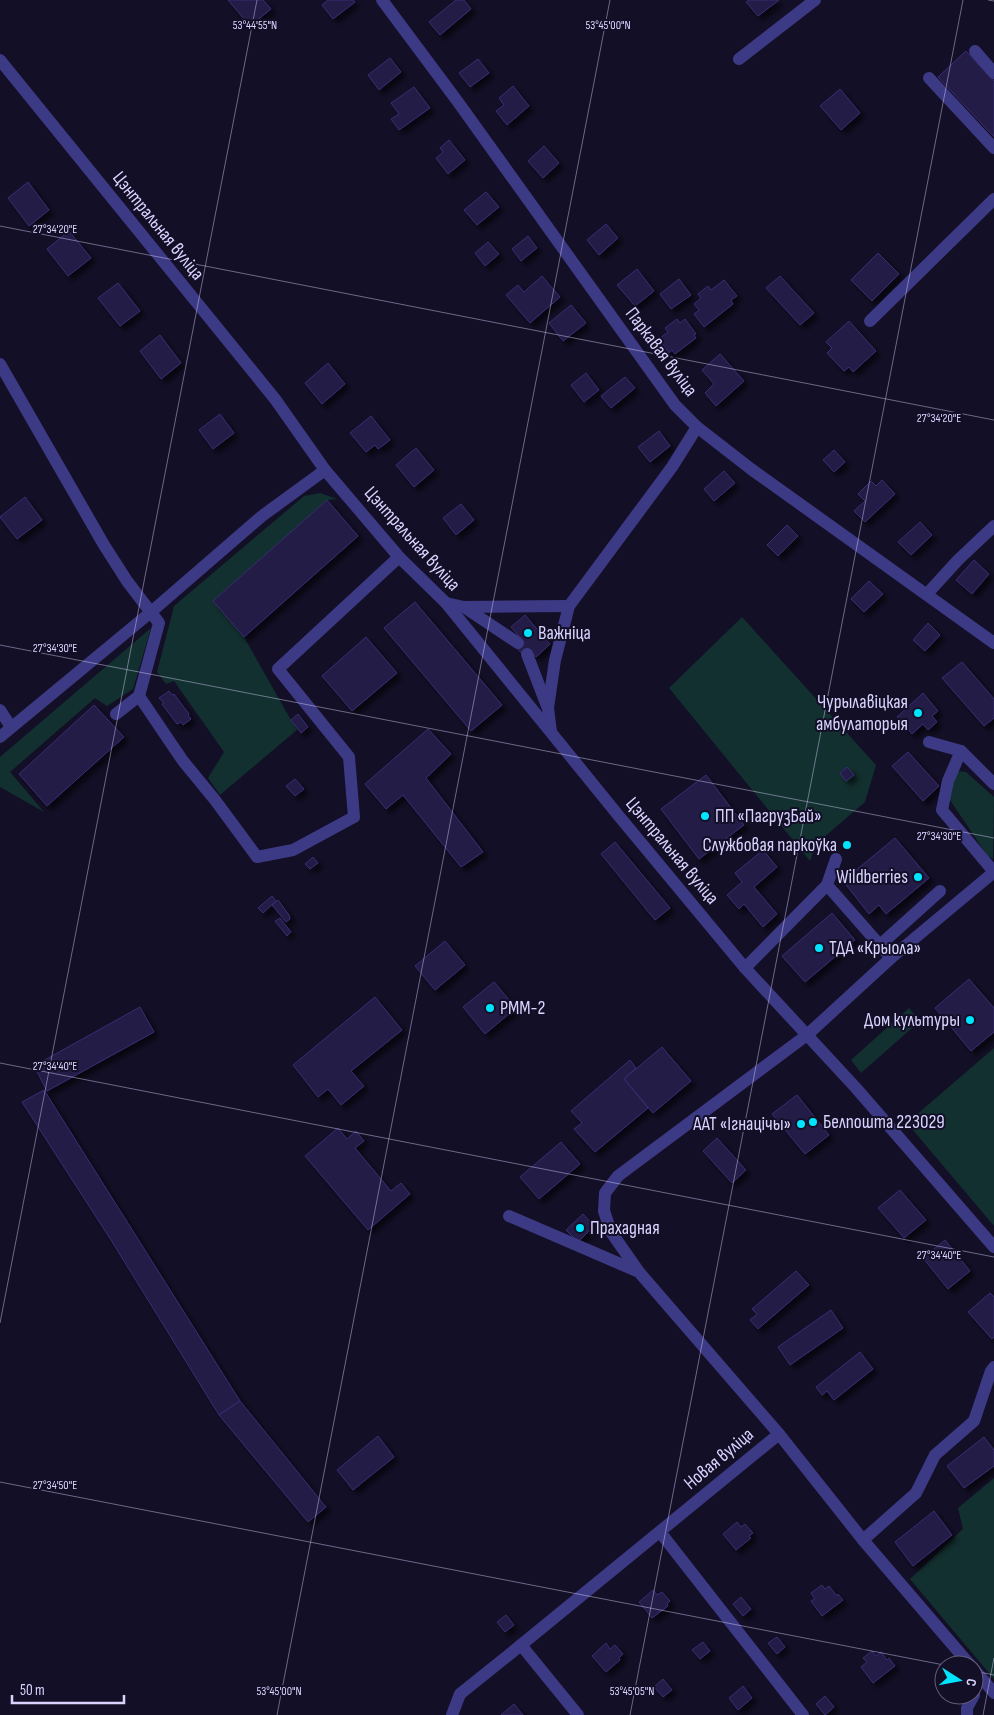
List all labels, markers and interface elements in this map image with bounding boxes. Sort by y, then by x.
text: 53°44'55"N [233,18,277,33]
text: 53°45'00"N [585,18,631,33]
street label: Цэнтральная вуліца [107,167,209,285]
text: 27°34'20"E [33,222,77,237]
street label: Паркавая вуліца [620,303,702,401]
text: 27°34'20"E [917,411,961,426]
street label: Цэнтральная вуліца [359,482,465,596]
place label: Важніца [538,622,591,645]
marker: Важніца [522,627,534,639]
text: 27°34'30"E [33,641,77,656]
place label: Чурылавіцкая амбулаторыя [816,691,908,736]
marker: Чурылавіцкая амбулаторыя [912,707,924,719]
street label: Цэнтральная вуліца [621,793,723,909]
place label: ПП «ПагрузБай» [715,805,822,828]
marker: ПП «ПагрузБай» [699,810,711,822]
text: 27°34'30"E [917,829,961,844]
place label: Службовая паркоўка [703,834,837,857]
marker: Службовая паркоўка [841,839,853,851]
place label: Wildberries [836,866,908,889]
marker: Wildberries [912,871,924,883]
place label: ТДА «Крыола» [829,937,921,960]
marker: ТДА «Крыола» [813,942,825,954]
place label: РММ-2 [500,997,545,1020]
marker: РММ-2 [484,1002,496,1014]
place label: Дом культуры [864,1009,960,1032]
marker: Дом культуры [964,1014,976,1026]
text: 27°34'40"E [33,1059,77,1074]
place label: Белпошта 223029 [823,1111,945,1134]
place label: ААТ «Ігнацічы» [692,1113,791,1136]
marker: Белпошта 223029 [807,1116,819,1128]
marker: ААТ «Ігнацічы» [795,1118,807,1130]
place label: Прахадная [590,1217,660,1240]
marker: Прахадная [574,1222,586,1234]
text: 27°34'40"E [917,1248,961,1263]
street label: Новая вуліца [679,1423,759,1495]
text: 27°34'50"E [33,1478,77,1493]
north arrow [934,1655,984,1705]
scale bar [12,1672,125,1704]
text: С [962,1677,980,1688]
text: 50 m [20,1681,45,1700]
text: 53°45'00"N [256,1684,302,1699]
text: 53°45'05"N [610,1684,654,1699]

